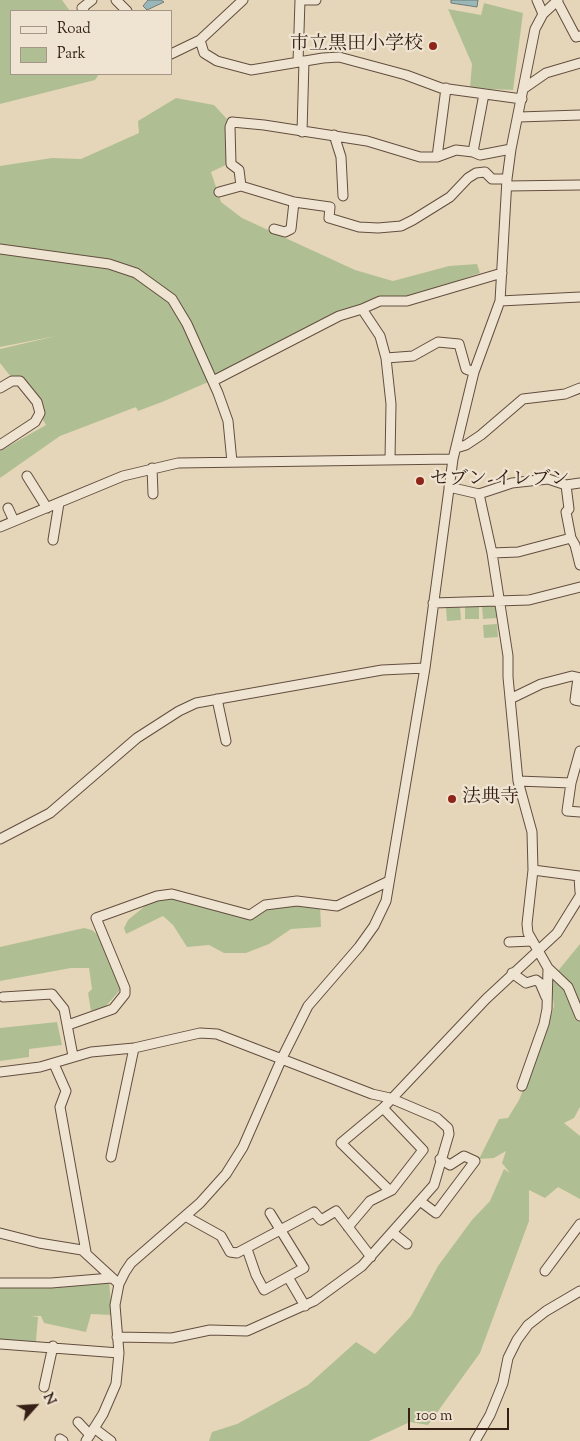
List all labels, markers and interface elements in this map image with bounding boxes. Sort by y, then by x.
legend [10,10,172,75]
text: Road [57,19,91,40]
place label: 市立黒田小学校 [290,35,423,57]
marker: 市立黒田小学校 [427,40,439,52]
text: Park [57,44,86,65]
place label: セブン-イレブン [430,470,569,492]
marker: セブン-イレブン [414,475,426,487]
place label: 法典寺 [462,788,519,810]
marker: 法典寺 [446,793,458,805]
north arrow [10,1381,60,1431]
text: N [37,1390,60,1409]
scale bar [410,1398,511,1430]
text: 100 m [416,1406,452,1427]

